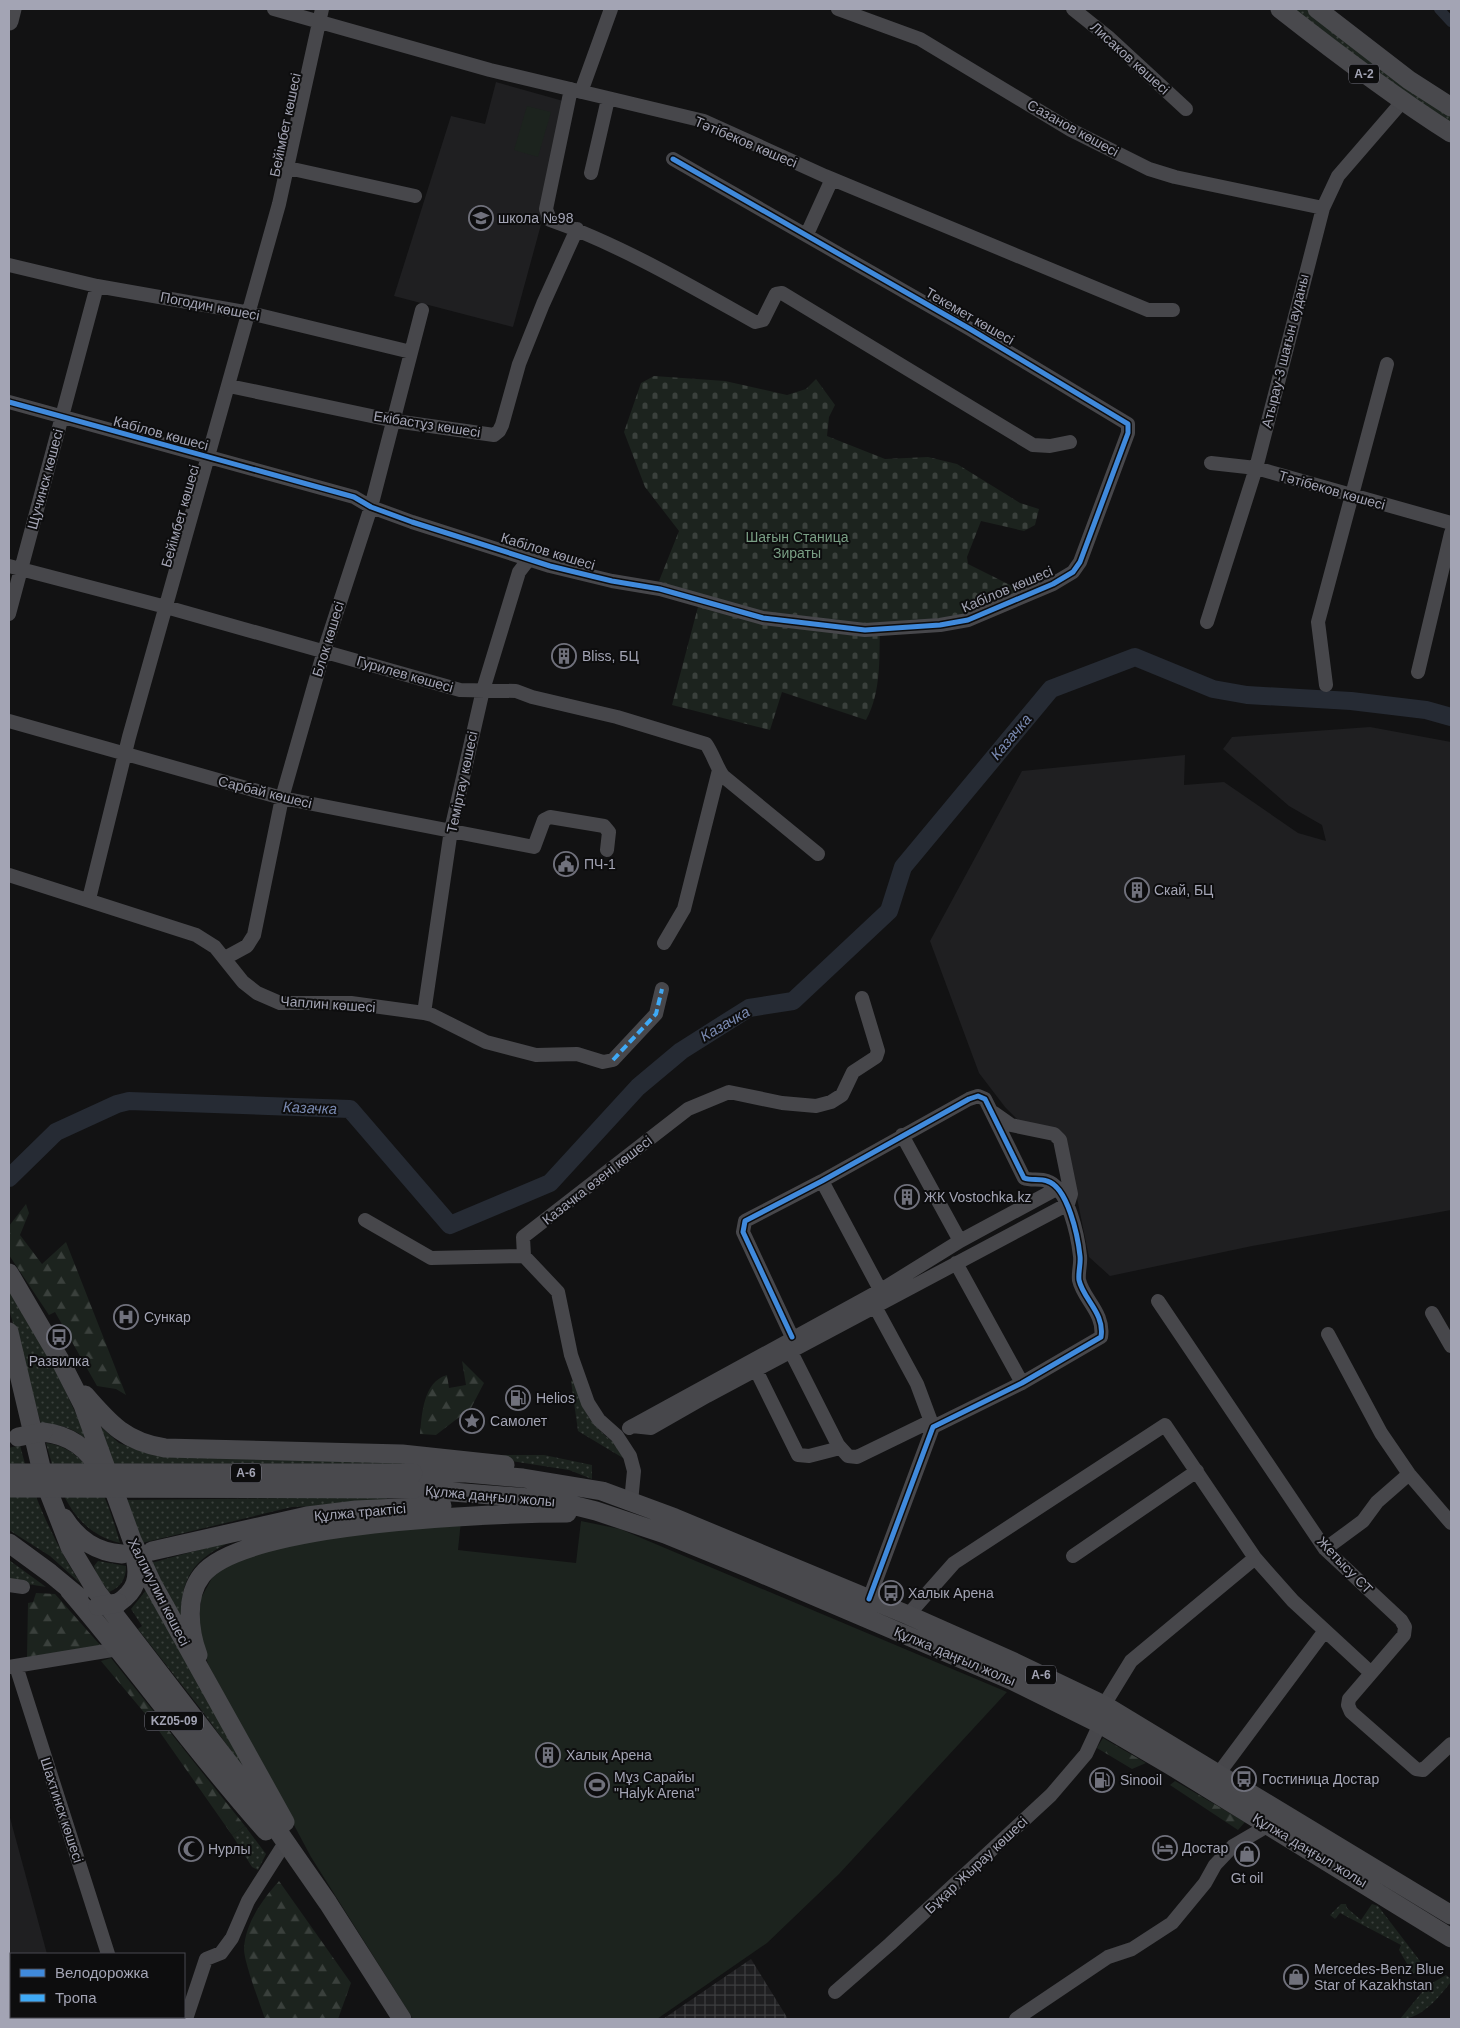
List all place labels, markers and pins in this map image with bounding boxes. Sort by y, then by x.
school or university icon: школа №98 [468,205,494,231]
place label: школа №98 [498,210,574,226]
building icon: Bliss, БЦ [551,643,577,669]
place label: Bliss, БЦ [582,648,640,664]
public building icon: ПЧ-1 [553,851,579,877]
place label: ПЧ-1 [584,856,616,872]
building icon: Скай, БЦ [1124,877,1150,903]
place label: Скай, БЦ [1154,882,1214,898]
building icon: ЖК Vostochka.kz [894,1184,920,1210]
place label: ЖК Vostochka.kz [924,1189,1031,1205]
hospital icon: Сункар [113,1304,139,1330]
place label: Сункар [144,1309,191,1325]
bus stop icon: Развилка [46,1324,72,1350]
place label: Развилка [29,1353,89,1369]
fuel station icon: Helios [505,1385,531,1411]
place label: Helios [536,1390,575,1406]
place icon: Самолет [459,1408,485,1434]
place label: Самолет [490,1413,548,1429]
bus stop icon: Халык Арена [878,1580,904,1606]
place label: Халык Арена [908,1585,994,1601]
building icon: Халық Арена [535,1742,561,1768]
place label: Халық Арена [566,1747,652,1763]
bus stop icon: Гостиница Достар [1231,1766,1257,1792]
fuel station icon: Sinooil [1089,1767,1115,1793]
place label: Мұз Сарайы "Halyk Arena" [614,1769,699,1801]
place label: Гостиница Достар [1262,1771,1379,1787]
sports icon: Мұз Сарайы "Halyk Arena" [584,1772,610,1798]
place label: Sinooil [1120,1772,1162,1788]
hotel icon: Достар [1152,1835,1178,1861]
mosque icon: Нурлы [178,1836,204,1862]
place label: Достар [1182,1840,1228,1856]
place label: Нурлы [208,1841,251,1857]
shop icon: Gt oil [1234,1841,1260,1867]
place label: Gt oil [1231,1870,1263,1886]
place label: Mercedes-Benz Blue Star of Kazakhstan [1314,1961,1444,1993]
shop icon: Mercedes-Benz Blue Star of Kazakhstan [1283,1964,1309,1990]

